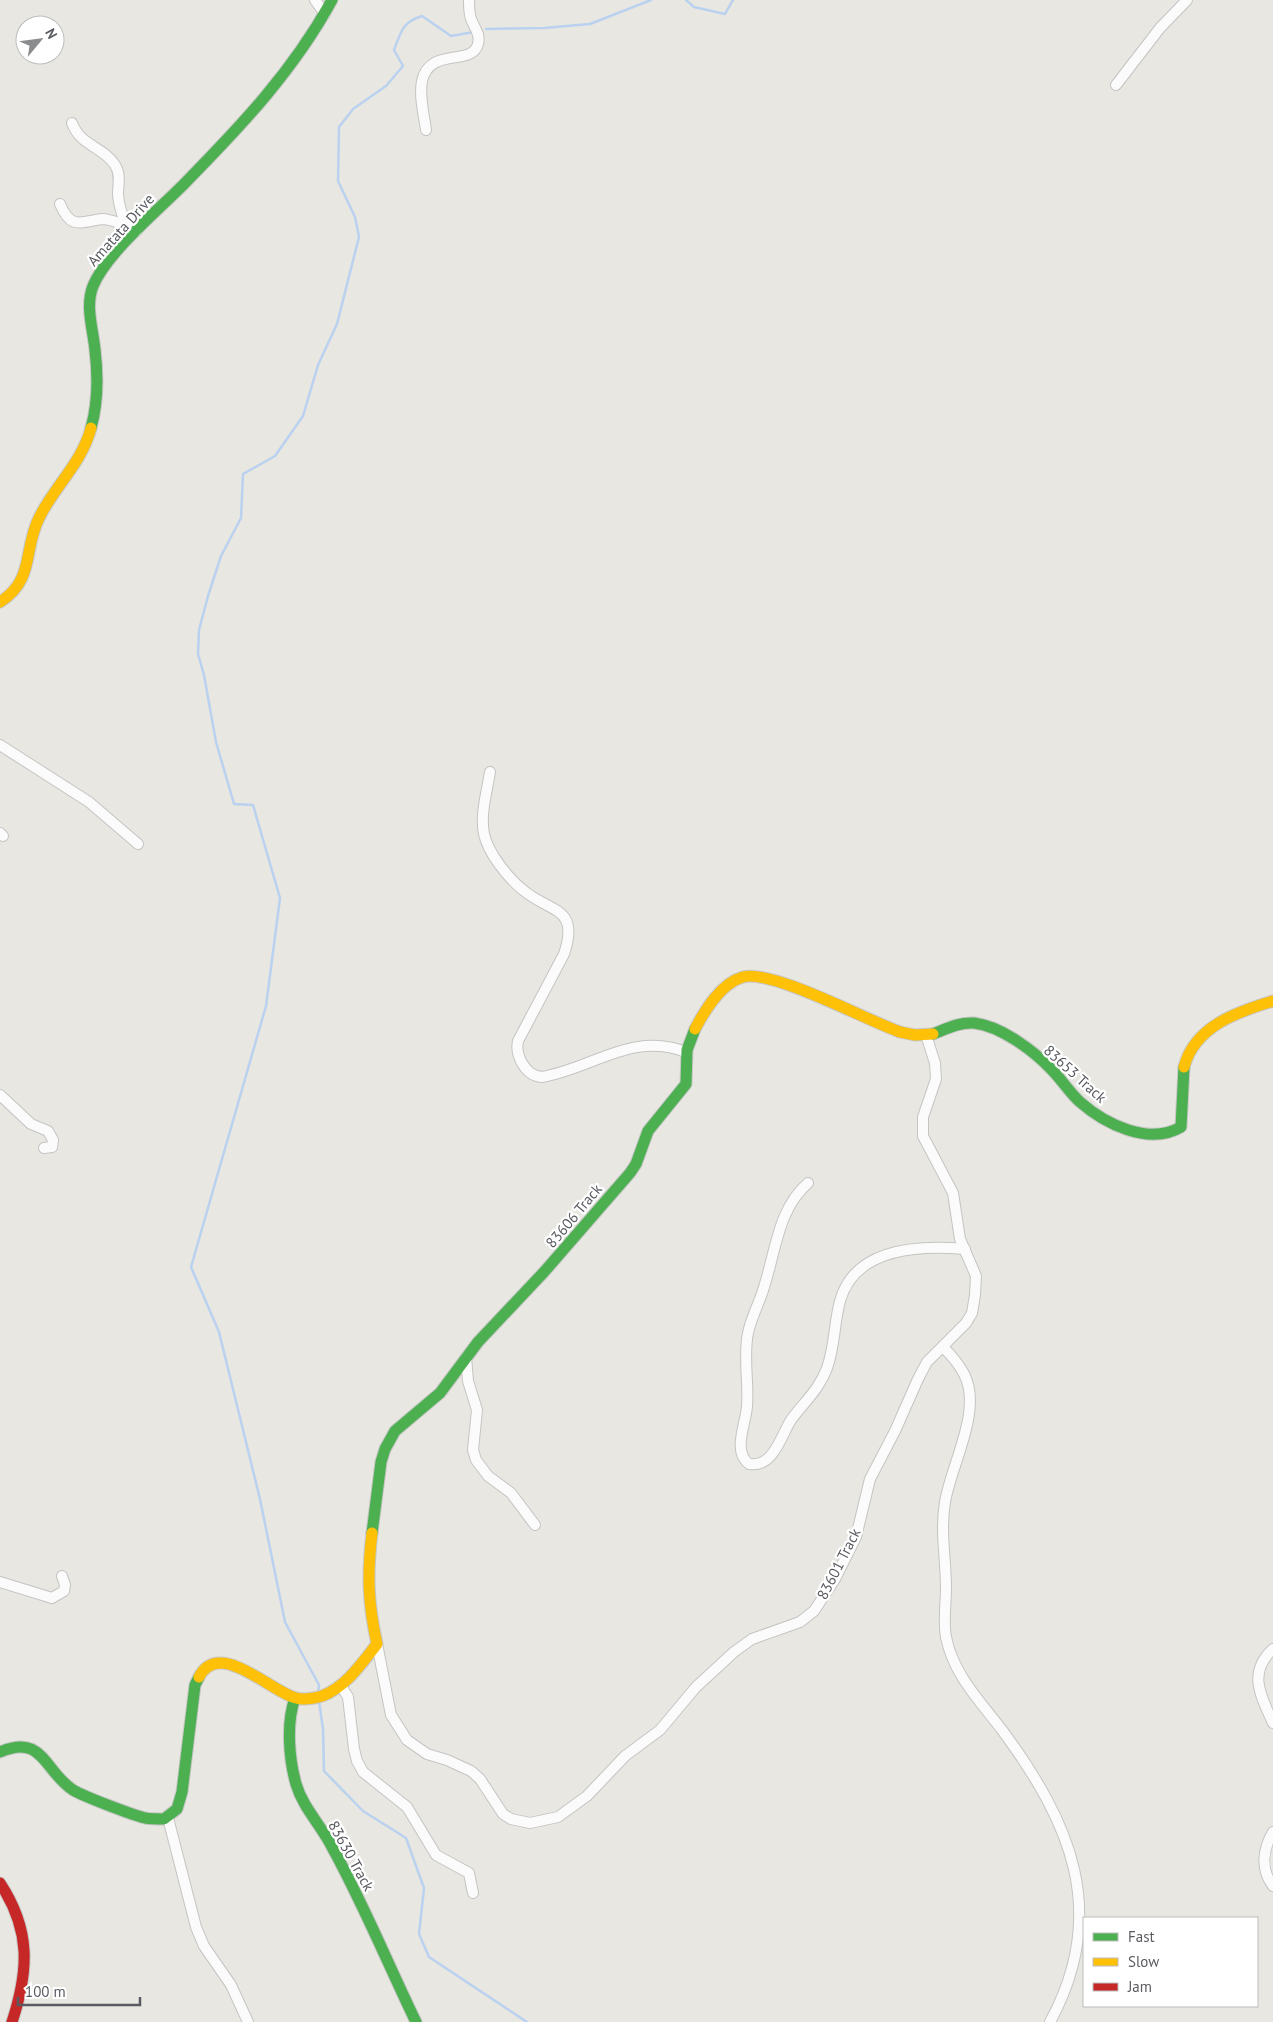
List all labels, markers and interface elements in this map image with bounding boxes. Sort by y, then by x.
north arrow [15,15,65,65]
text: N [41,25,61,42]
street label: Amatata Drive [83,189,158,270]
street label: 83653 Track [1040,1041,1111,1107]
street label: 83606 Track [541,1179,606,1252]
street label: 83601 Track [812,1524,865,1603]
street label: 83630 Track [324,1817,379,1895]
legend [1083,1917,1258,2007]
text: Fast [1128,1927,1155,1946]
text: Slow [1128,1952,1159,1971]
scale bar [18,1974,140,2006]
text: Jam [1127,1977,1152,1996]
text: 100 m [25,1982,66,2001]

